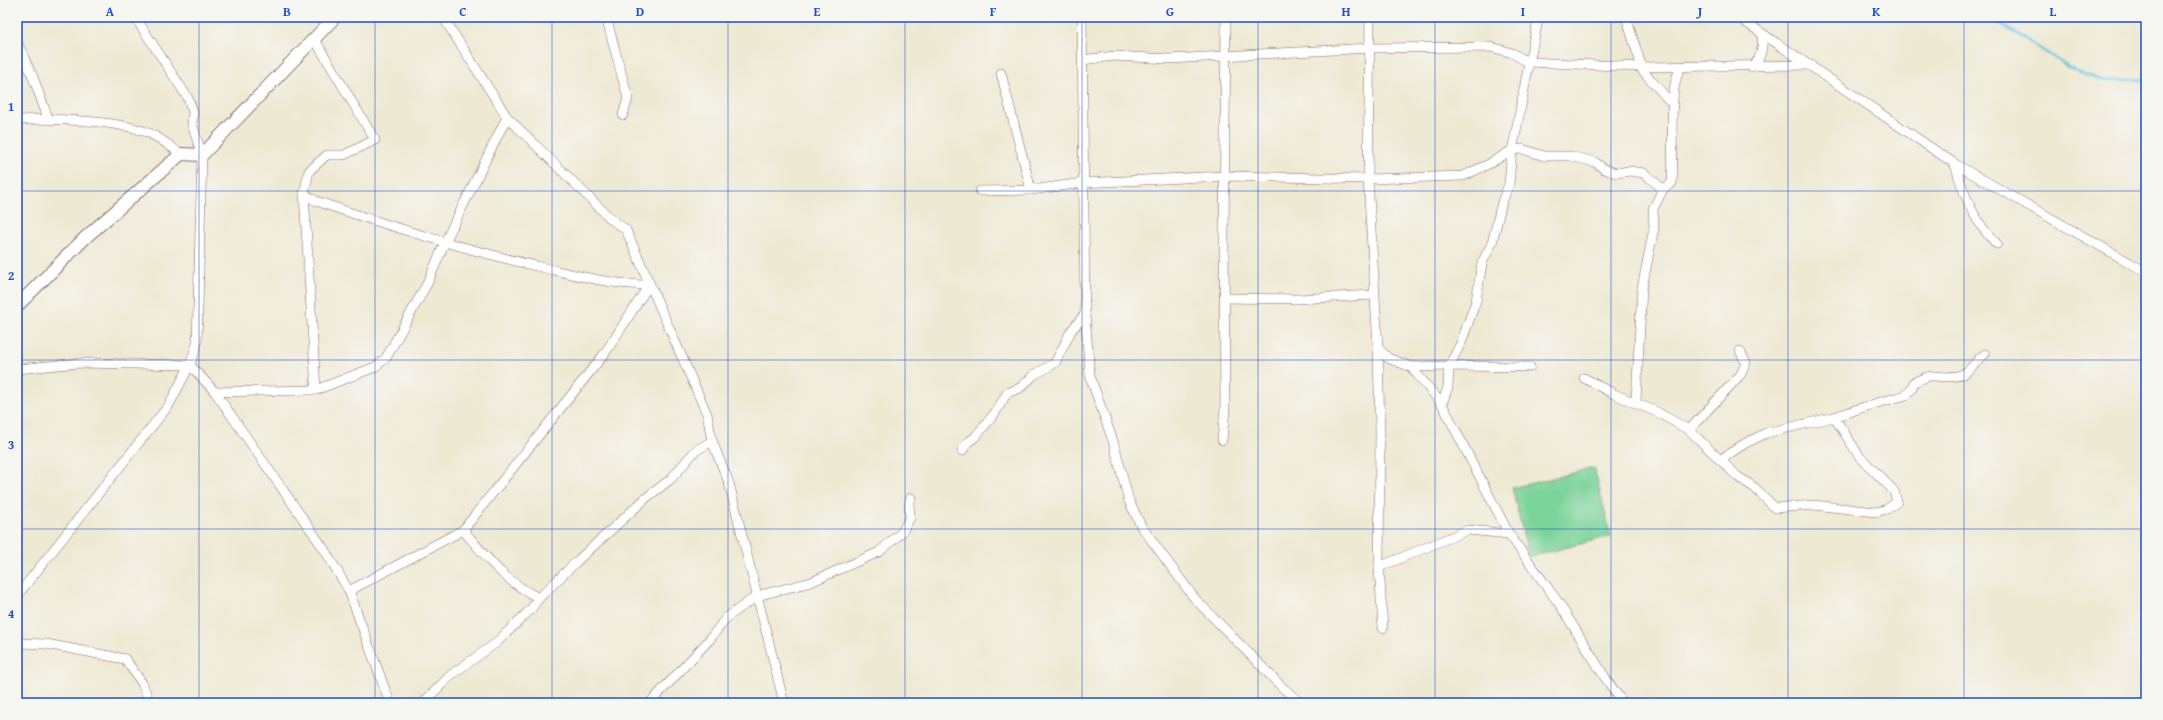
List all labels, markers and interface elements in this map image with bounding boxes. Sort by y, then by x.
text: A [106,2,115,21]
text: B [283,2,291,21]
text: C [459,2,467,21]
text: D [636,2,644,21]
text: E [814,2,821,21]
text: F [990,2,997,21]
text: G [1166,2,1174,21]
text: H [1341,2,1351,21]
text: I [1521,2,1525,21]
text: J [1696,2,1703,21]
text: K [1872,2,1881,21]
text: L [2050,2,2057,21]
text: 1 [8,97,14,116]
text: 2 [8,266,15,285]
text: 3 [8,435,14,454]
text: 4 [8,604,15,623]

